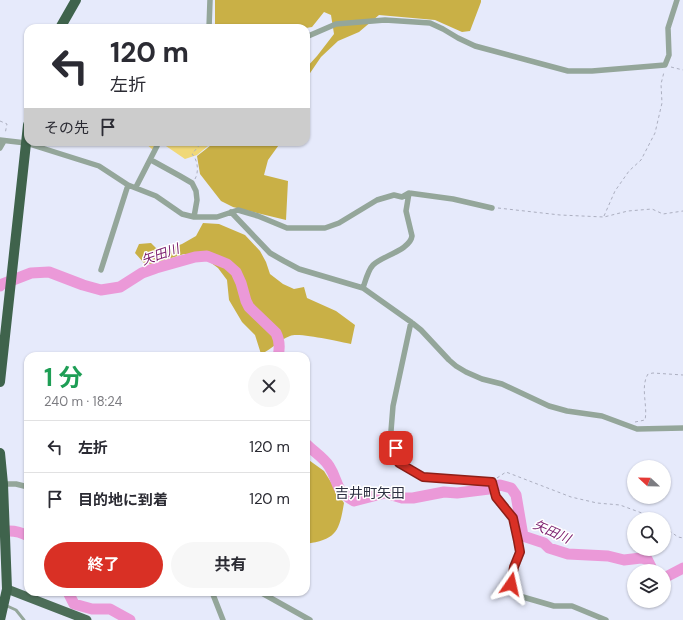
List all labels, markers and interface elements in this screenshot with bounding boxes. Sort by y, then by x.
text: 120 m [110,34,189,71]
icon: left [44,40,96,92]
text: 左折 [110,73,146,97]
icon: arrive [97,116,119,138]
text: その先 [44,118,89,138]
water label: 矢田川 [139,239,183,269]
text: 1 分 [44,362,82,393]
button: close [248,365,290,407]
text: 240 m · 18:24 [44,393,122,410]
pin [379,431,413,465]
icon: left [44,436,66,458]
text: 120 m [249,437,290,457]
icon: arrive [385,437,407,459]
text: 左折 [78,438,108,458]
north arrow [627,460,671,504]
map controls [627,460,671,608]
district label: 吉井町矢田 [335,484,405,502]
icon: arrive [44,488,66,510]
text: 120 m [249,489,290,509]
text: 目的地に到着 [78,490,168,510]
button: search [627,512,671,556]
water label: 矢田川 [531,516,575,548]
button: 終了 [44,542,163,588]
button: 共有 [171,542,290,588]
position arrow [490,563,532,605]
button: layers [627,564,671,608]

